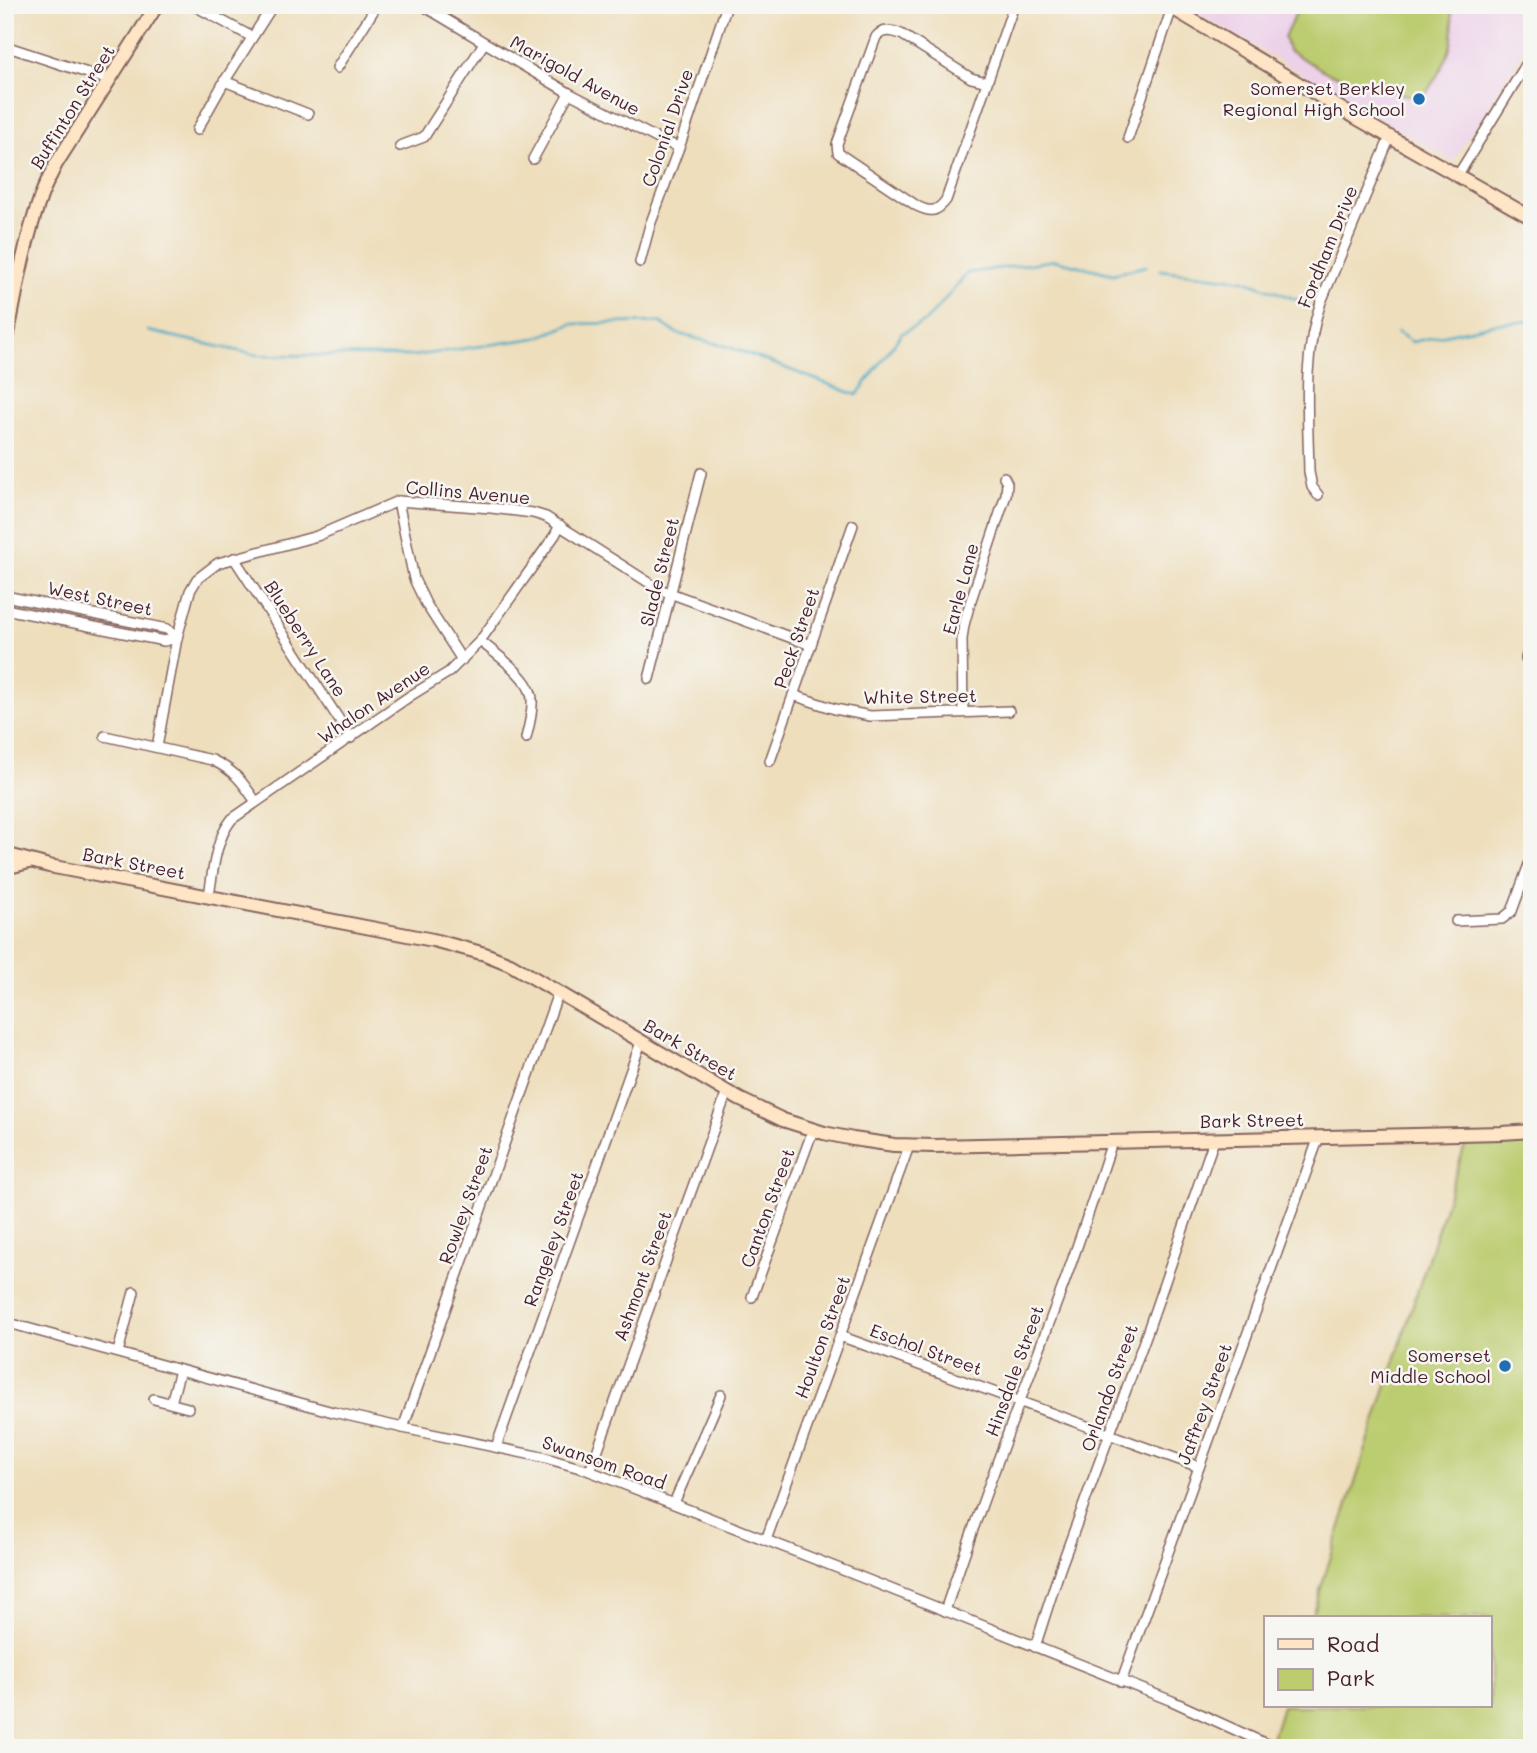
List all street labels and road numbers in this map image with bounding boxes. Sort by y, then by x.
street label: Marigold Avenue [506,29,645,121]
street label: Buffinton Street [24,40,120,173]
street label: Colonial Drive [636,65,698,190]
street label: Fordham Drive [1292,182,1363,311]
street label: Collins Avenue [405,475,531,509]
street label: Slade Street [634,515,684,629]
street label: Earle Lane [936,540,984,637]
street label: West Street [46,575,155,621]
street label: Blueberry Lane [259,576,352,701]
street label: Peck Street [768,584,825,691]
street label: Whalon Avenue [313,656,434,749]
street label: White Street [863,683,977,709]
street label: Bark Street [81,841,188,885]
street label: Bark Street [639,1013,742,1086]
street label: Bark Street [1200,1107,1304,1133]
street label: Rowley Street [433,1142,498,1267]
street label: Canton Street [734,1145,800,1271]
street label: Rangeley Street [517,1168,589,1310]
street label: Ashmont Street [607,1207,677,1344]
street label: Houlton Street [789,1272,855,1402]
street label: Hinsdale Street [979,1302,1049,1440]
street label: Eschol Street [867,1318,986,1381]
street label: Orlando Street [1075,1321,1143,1455]
street label: Jaffrey Street [1171,1340,1237,1468]
street label: Swansom Road [539,1430,670,1495]

